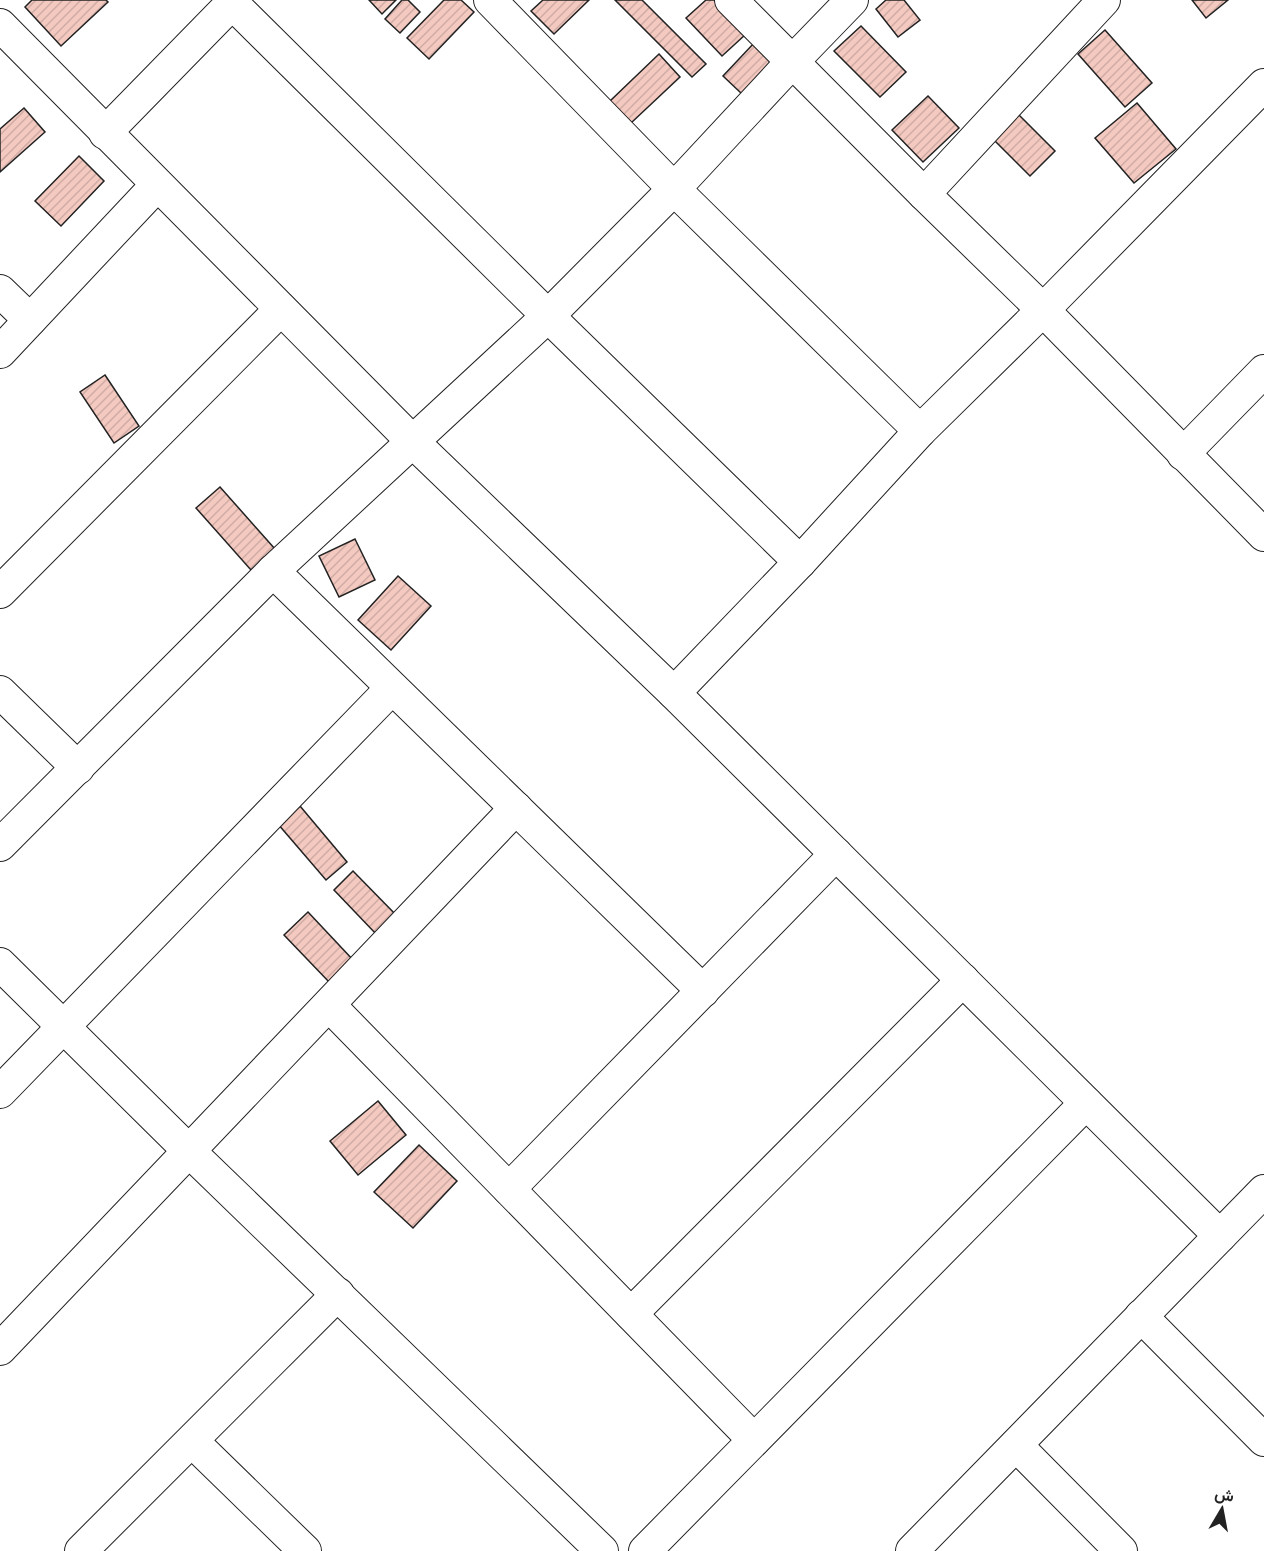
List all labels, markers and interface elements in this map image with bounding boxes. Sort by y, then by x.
north arrow [1192,1479,1252,1539]
text: ش [1213,1483,1236,1507]

